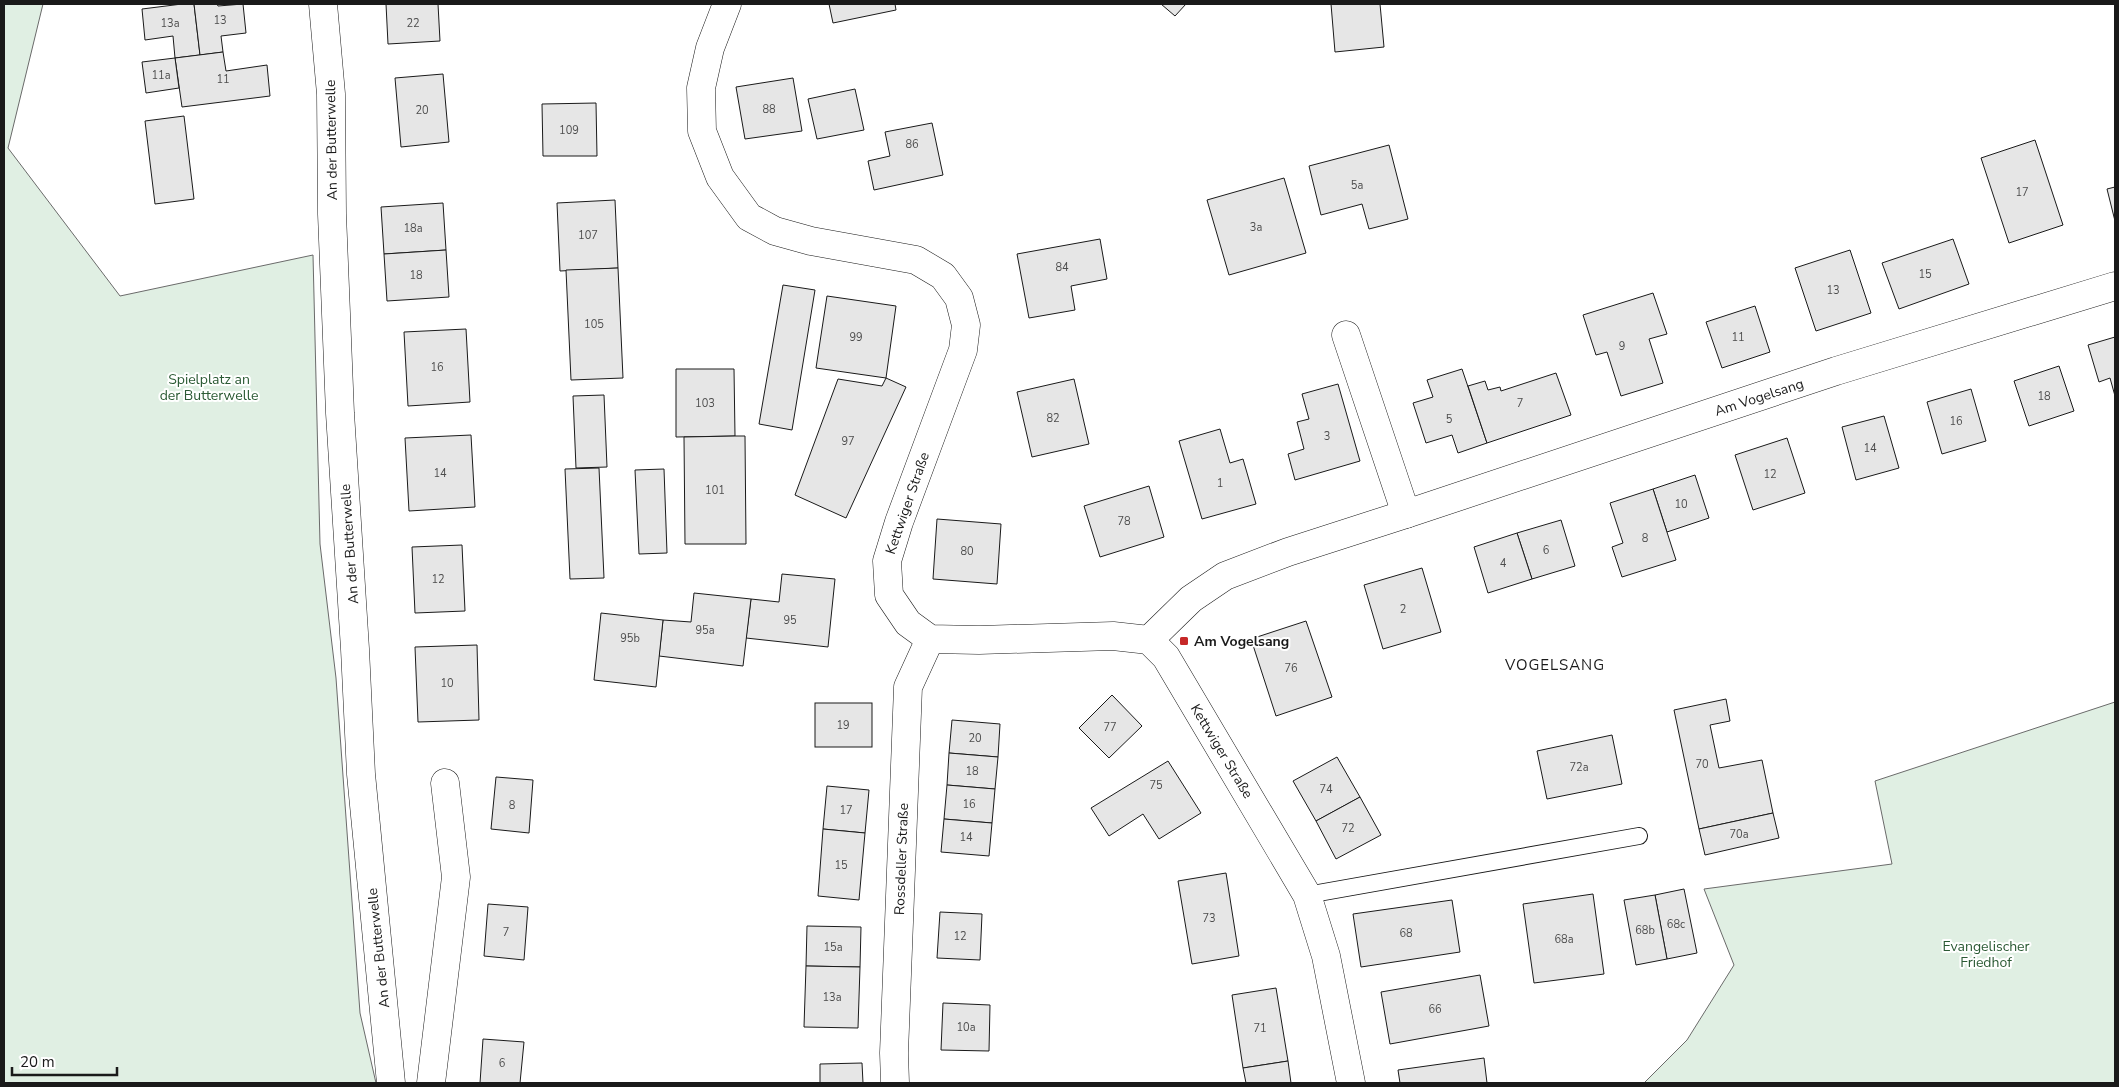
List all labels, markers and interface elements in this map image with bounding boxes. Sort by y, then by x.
house number: 13 [213,13,227,28]
house number: 13a [160,16,180,31]
house number: 22 [406,16,420,31]
house number: 11a [151,68,171,83]
house number: 11 [216,72,230,87]
street label: An der Butterwelle [321,80,342,200]
house number: 88 [762,102,776,117]
house number: 20 [415,103,429,118]
house number: 109 [559,123,579,138]
house number: 86 [905,137,919,152]
house number: 5a [1351,178,1363,193]
house number: 17 [2015,185,2029,200]
house number: 3a [1250,220,1262,235]
house number: 18a [403,221,423,236]
house number: 107 [578,228,598,243]
house number: 84 [1055,260,1069,275]
house number: 15 [1918,267,1932,282]
house number: 18 [409,268,423,283]
house number: 13 [1826,283,1840,298]
house number: 105 [584,317,604,332]
house number: 99 [849,330,863,345]
house number: 11 [1731,330,1745,345]
house number: 9 [1619,339,1625,354]
house number: 16 [430,360,444,375]
park label: Spielplatz an der Butterwelle [160,370,258,405]
street label: Am Vogelsang [1712,374,1806,421]
house number: 18 [2037,389,2051,404]
house number: 103 [695,396,715,411]
house number: 7 [1517,396,1523,411]
house number: 82 [1046,411,1060,426]
house number: 5 [1446,412,1453,427]
house number: 16 [1949,414,1963,429]
house number: 3 [1324,429,1330,444]
house number: 97 [841,434,855,449]
house number: 14 [1863,441,1877,456]
street label: Kettwiger Straße [881,450,934,557]
house number: 14 [433,466,447,481]
house number: 12 [1763,467,1777,482]
house number: 1 [1217,476,1223,491]
street label: An der Butterwelle [336,483,363,605]
house number: 101 [705,483,725,498]
house number: 10 [1674,497,1688,512]
house number: 78 [1117,514,1131,529]
house number: 8 [1642,531,1649,546]
house number: 6 [1543,543,1550,558]
house number: 80 [960,544,974,559]
house number: 4 [1500,556,1507,571]
house number: 12 [431,572,445,587]
house number: 2 [1400,602,1406,617]
house number: 95 [783,613,797,628]
house number: 95a [695,623,715,638]
house number: 95b [620,631,640,646]
place label: Am Vogelsang [1194,632,1289,651]
marker: Am Vogelsang [1178,635,1190,647]
district label: VOGELSANG [1504,655,1605,675]
house number: 76 [1284,661,1298,676]
house number: 10 [440,676,454,691]
street label: Kettwiger Straße [1186,701,1257,802]
house number: 19 [836,718,850,733]
house number: 77 [1103,720,1117,735]
house number: 20 [968,731,982,746]
house number: 70 [1695,757,1709,772]
house number: 72a [1569,760,1589,775]
house number: 18 [965,764,979,779]
house number: 75 [1149,778,1163,793]
house number: 74 [1319,782,1333,797]
house number: 16 [962,797,976,812]
house number: 8 [509,798,516,813]
house number: 17 [839,803,853,818]
street label: Rossdeller Straße [890,803,913,915]
house number: 72 [1341,821,1355,836]
house number: 70a [1729,827,1749,842]
house number: 14 [959,830,973,845]
house number: 15 [834,858,848,873]
street label: An der Butterwelle [363,887,394,1009]
house number: 73 [1202,911,1216,926]
house number: 68c [1667,917,1685,932]
house number: 68b [1635,923,1655,938]
house number: 7 [503,925,509,940]
house number: 68 [1399,926,1413,941]
house number: 12 [953,929,967,944]
house number: 68a [1554,932,1574,947]
park label: Evangelischer Friedhof [1942,937,2030,972]
house number: 15a [823,940,843,955]
house number: 13a [822,990,842,1005]
house number: 66 [1428,1002,1442,1017]
house number: 10a [956,1020,976,1035]
house number: 71 [1253,1021,1267,1036]
scale bar [12,1044,118,1076]
text: 20 m [20,1052,55,1072]
house number: 6 [499,1056,506,1071]

